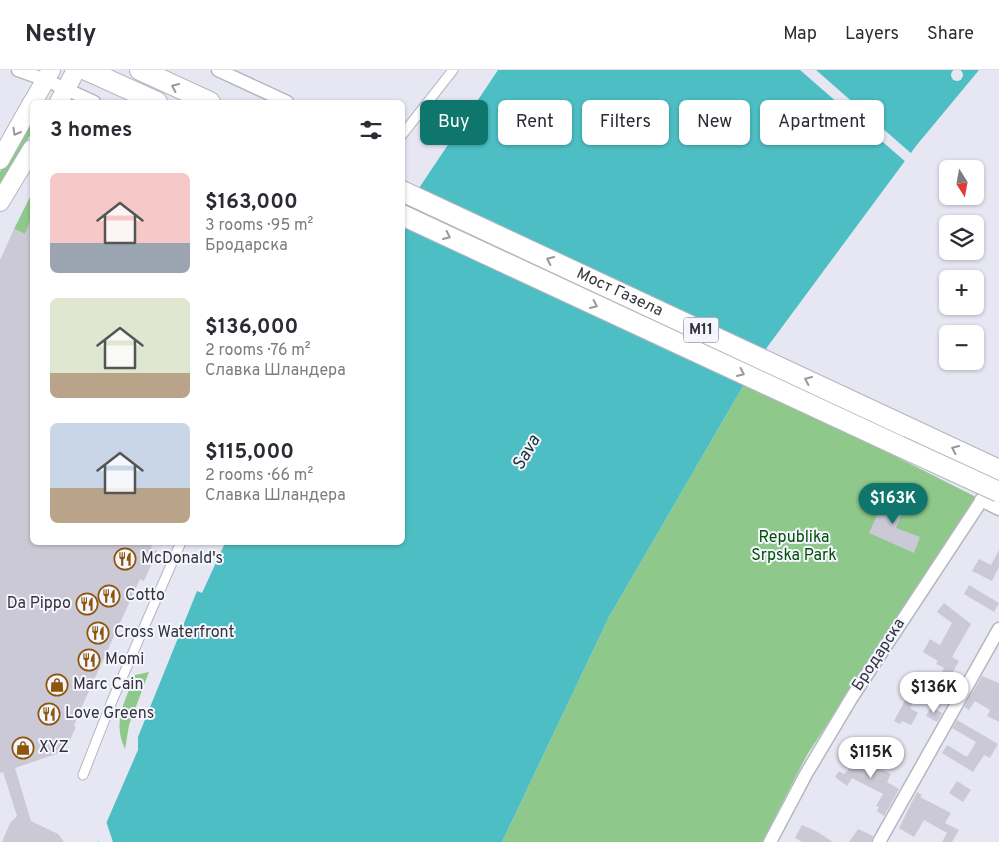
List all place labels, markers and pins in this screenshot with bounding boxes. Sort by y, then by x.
pin: $163K [858,482,928,525]
restaurant icon: McDonald's [113,547,137,571]
place label: McDonald's [141,549,223,569]
restaurant icon: Cotto [97,584,121,608]
place label: Cotto [125,586,165,606]
restaurant icon: Da Pippo [75,592,99,616]
place label: Da Pippo [7,594,71,614]
restaurant icon: Cross Waterfront [86,621,110,645]
place label: Cross Waterfront [114,623,234,643]
restaurant icon: Momi [77,648,101,672]
place label: Momi [105,650,144,670]
pin: $136K [899,672,969,714]
shop icon: Marc Cain [45,673,69,697]
place label: Marc Cain [73,675,143,695]
restaurant icon: Love Greens [37,702,61,726]
place label: Love Greens [65,704,154,724]
shop icon: XYZ [11,736,35,760]
pin: $115K [836,736,906,779]
place label: XYZ [39,738,69,758]

